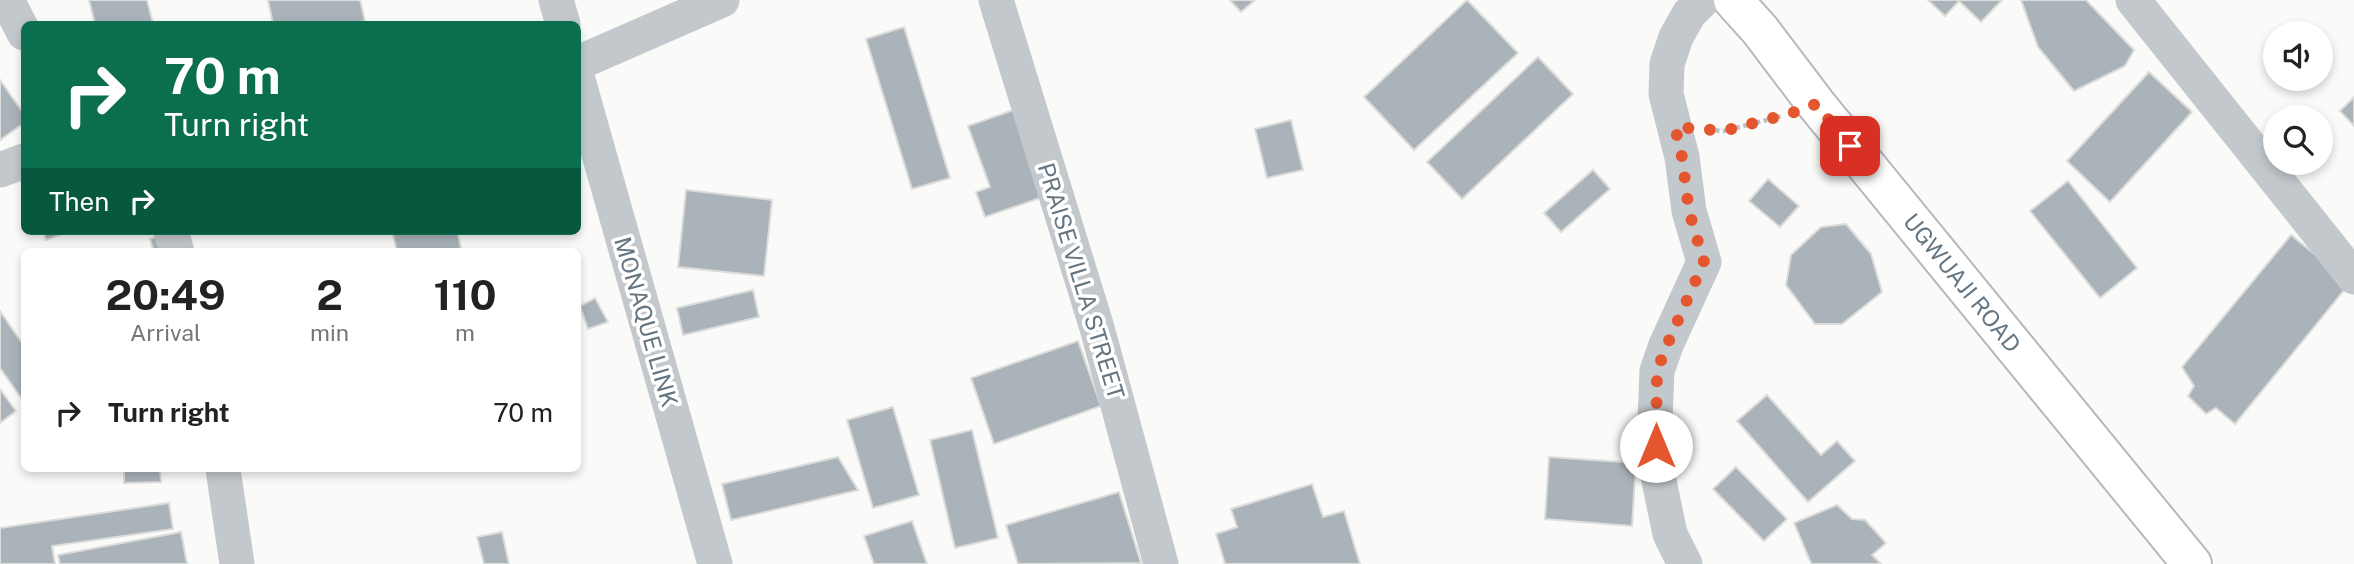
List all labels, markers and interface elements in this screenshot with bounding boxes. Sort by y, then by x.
map controls [2263,21,2333,175]
button: sound [2263,21,2333,91]
text: 70 m [164,47,281,105]
icon: right [49,49,140,140]
button: search [2263,105,2333,175]
text: Turn right [164,106,309,143]
pin [1820,116,1880,176]
icon: arrive [1831,127,1869,165]
street label: PRAISE VILLA STREET [1033,159,1130,403]
icon: right [123,182,161,220]
text: Then [49,186,109,217]
street label: UGWUAJI ROAD [1898,208,2027,357]
street label: MONAQUE LINK [609,234,684,410]
text: 20:49 [105,270,226,319]
text: 2 [316,270,343,319]
text: 110 [433,270,497,319]
text: Arrival [130,319,201,346]
text: min [310,319,349,346]
text: m [455,319,475,346]
icon: right [49,394,87,432]
text: Turn right [108,397,230,428]
text: 70 m [493,397,553,428]
position arrow [1619,409,1693,483]

